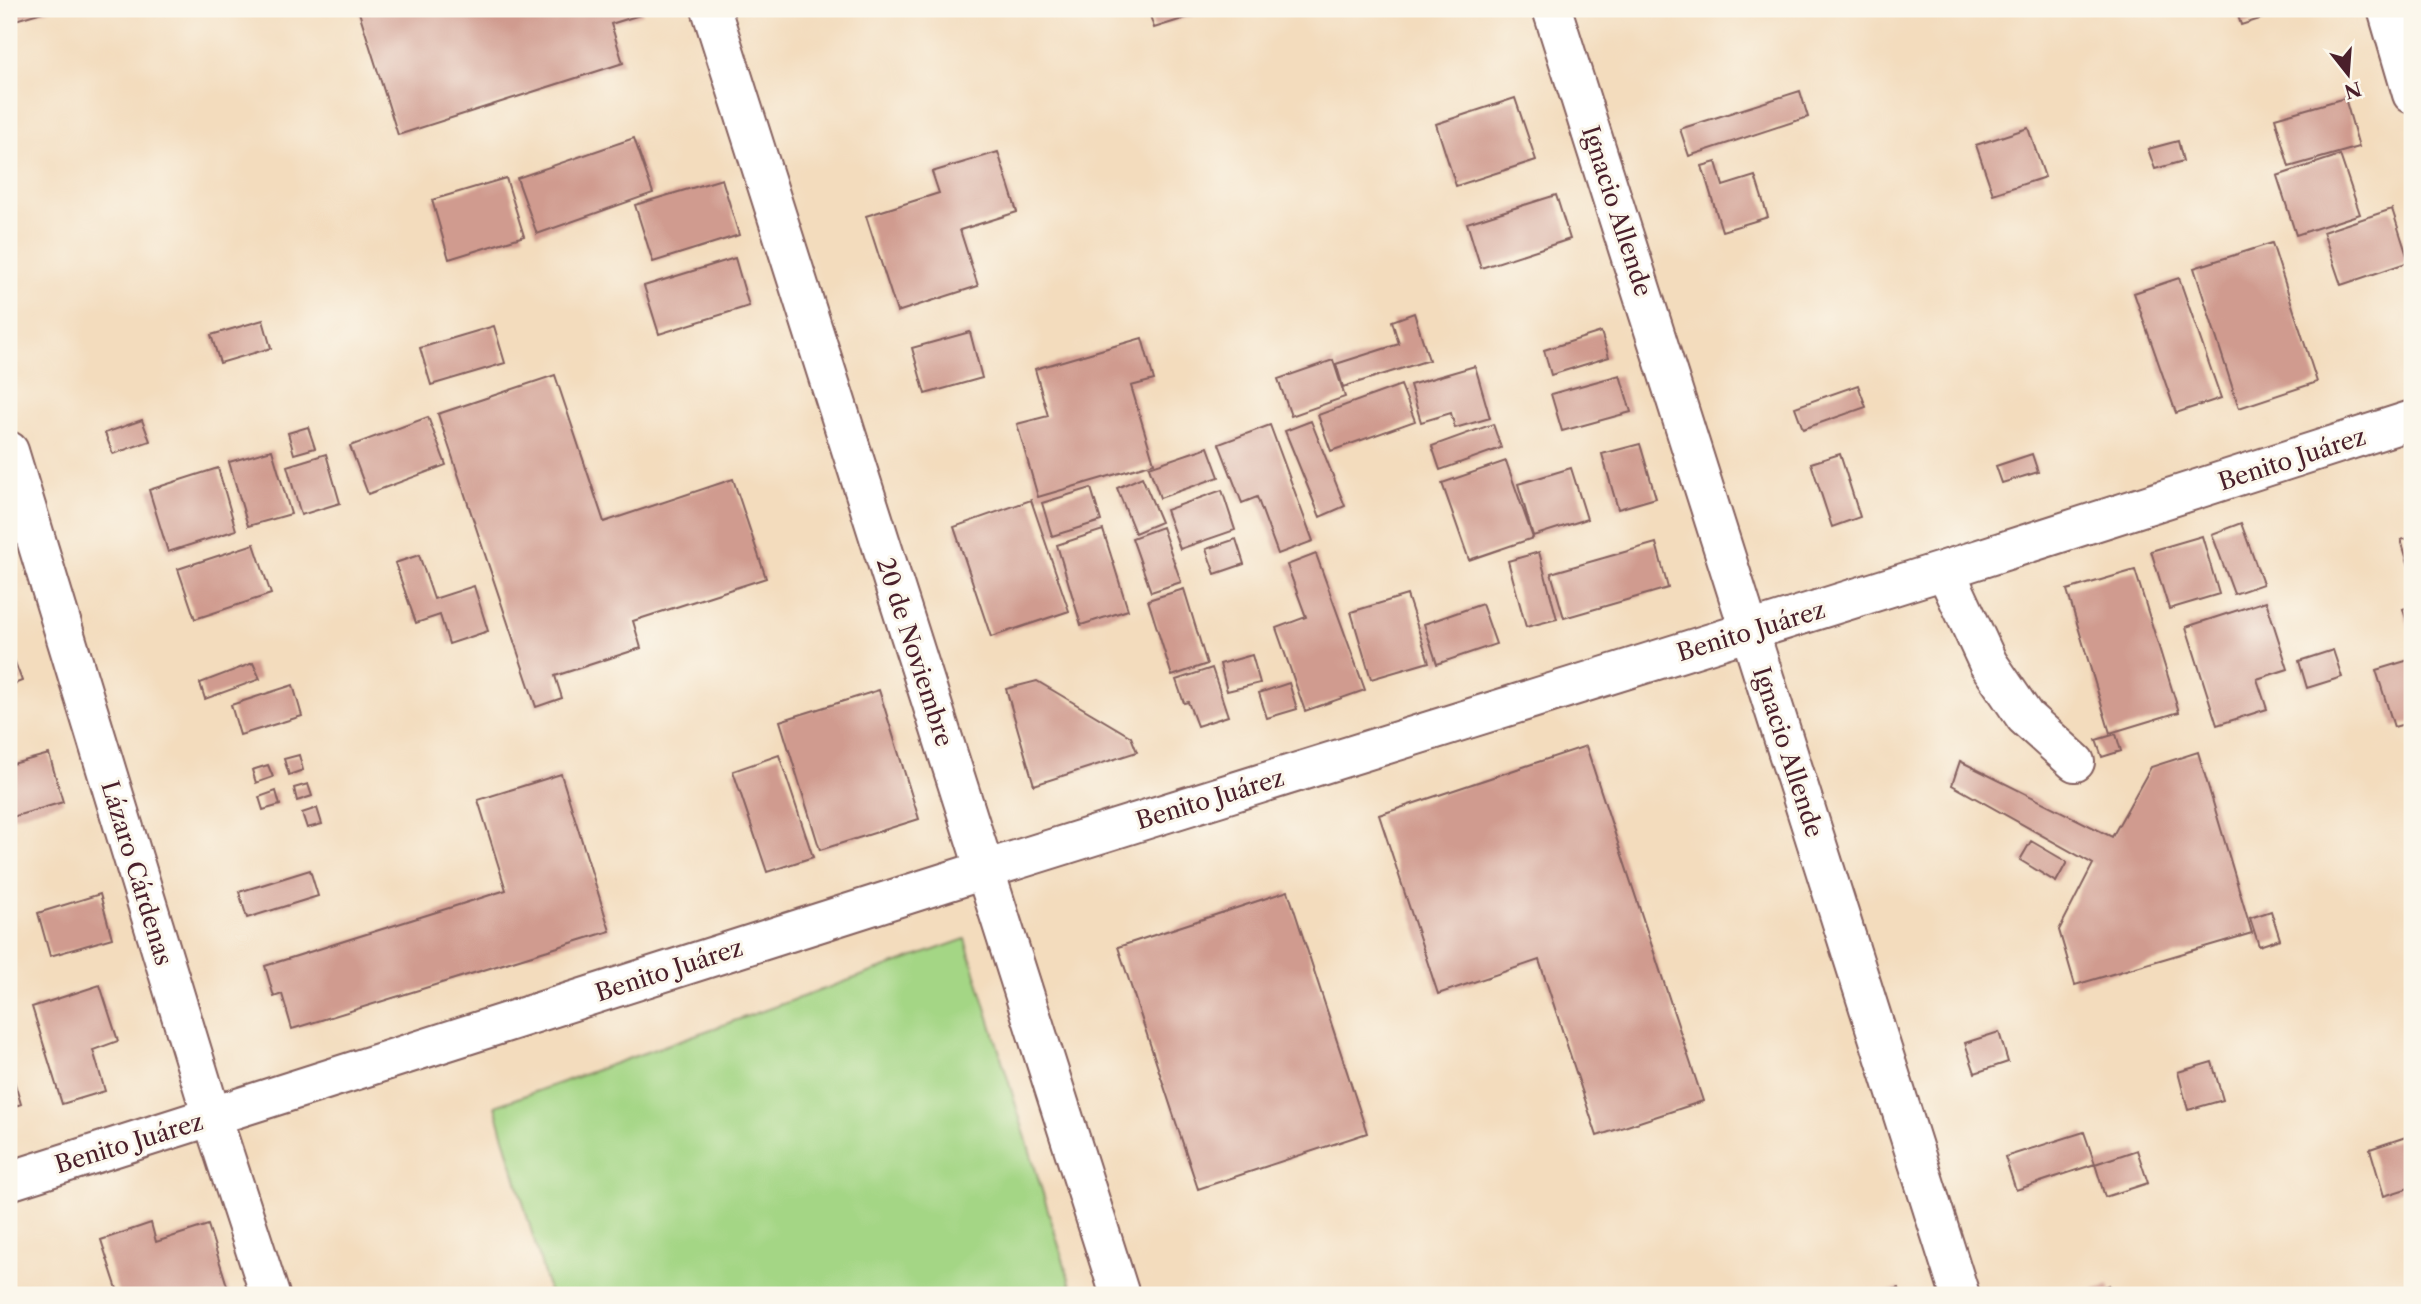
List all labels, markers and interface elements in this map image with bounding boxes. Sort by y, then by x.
north arrow [2312,38,2382,108]
text: N [2342,76,2364,103]
street label: Ignacio Allende [1576,122,1658,300]
street label: Benito Juárez [2215,421,2369,497]
street label: 20 de Noviembre [871,554,959,750]
street label: Benito Juárez [1673,595,1829,667]
street label: Ignacio Allende [1747,663,1829,841]
street label: Benito Juárez [1132,763,1288,835]
street label: Lázaro Cárdenas [95,777,179,969]
street label: Benito Juárez [592,932,746,1008]
street label: Benito Juárez [51,1107,207,1179]

